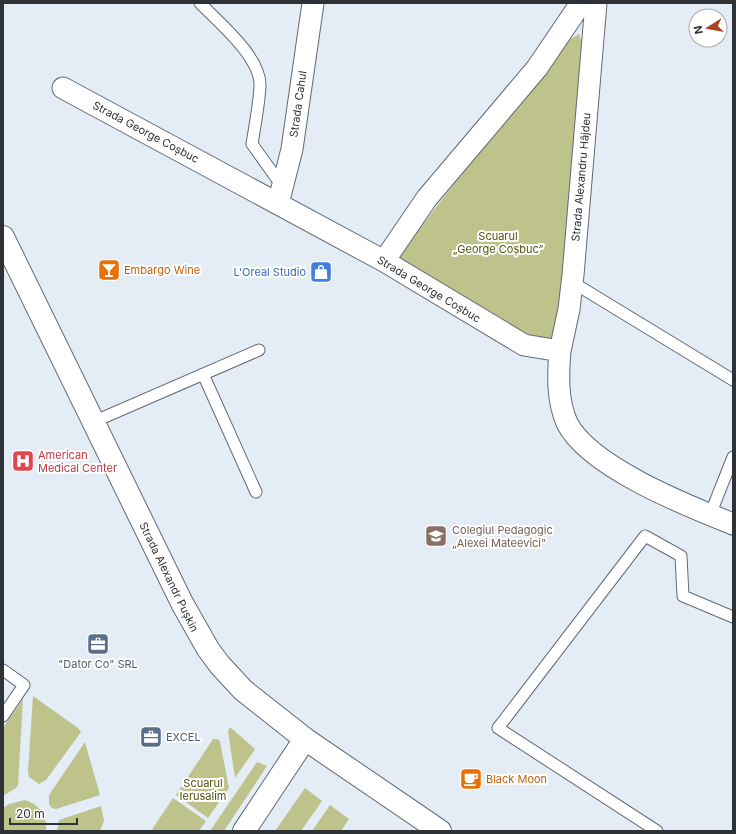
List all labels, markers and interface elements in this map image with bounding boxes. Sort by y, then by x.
north arrow [688,8,728,48]
text: N [691,24,706,35]
street label: Strada Cahul [286,70,310,138]
street label: Strada George Coșbuc [90,98,202,166]
street label: Strada Alexandru Hâjdeu [568,112,594,242]
park label: Scuarul „George Coșbuc” [453,229,543,256]
street label: Strada George Coșbuc [375,253,483,325]
bar icon: Embargo Wine [96,257,122,283]
shop icon: L'Oreal Studio [308,259,334,285]
place label: Embargo Wine [124,263,200,277]
place label: L'Oreal Studio [234,265,306,279]
hospital icon: American Medical Center [10,448,36,474]
place label: American Medical Center [38,448,117,475]
street label: Strada Alexandr Pușkin [136,520,202,634]
school or university icon: Colegiul Pedagogic „Alexei Mateevici” [423,523,449,549]
place label: Colegiul Pedagogic „Alexei Mateevici” [452,523,553,550]
office icon: "Dator Co" SRL [85,631,111,657]
place label: "Dator Co" SRL [58,657,138,671]
office icon: EXCEL [138,724,164,750]
place label: EXCEL [166,730,201,744]
cafe icon: Black Moon [458,766,484,792]
place label: Black Moon [486,772,547,786]
park label: Scuarul Ierusalim [180,776,226,803]
scale bar [10,800,77,826]
text: 20 m [16,806,45,821]

